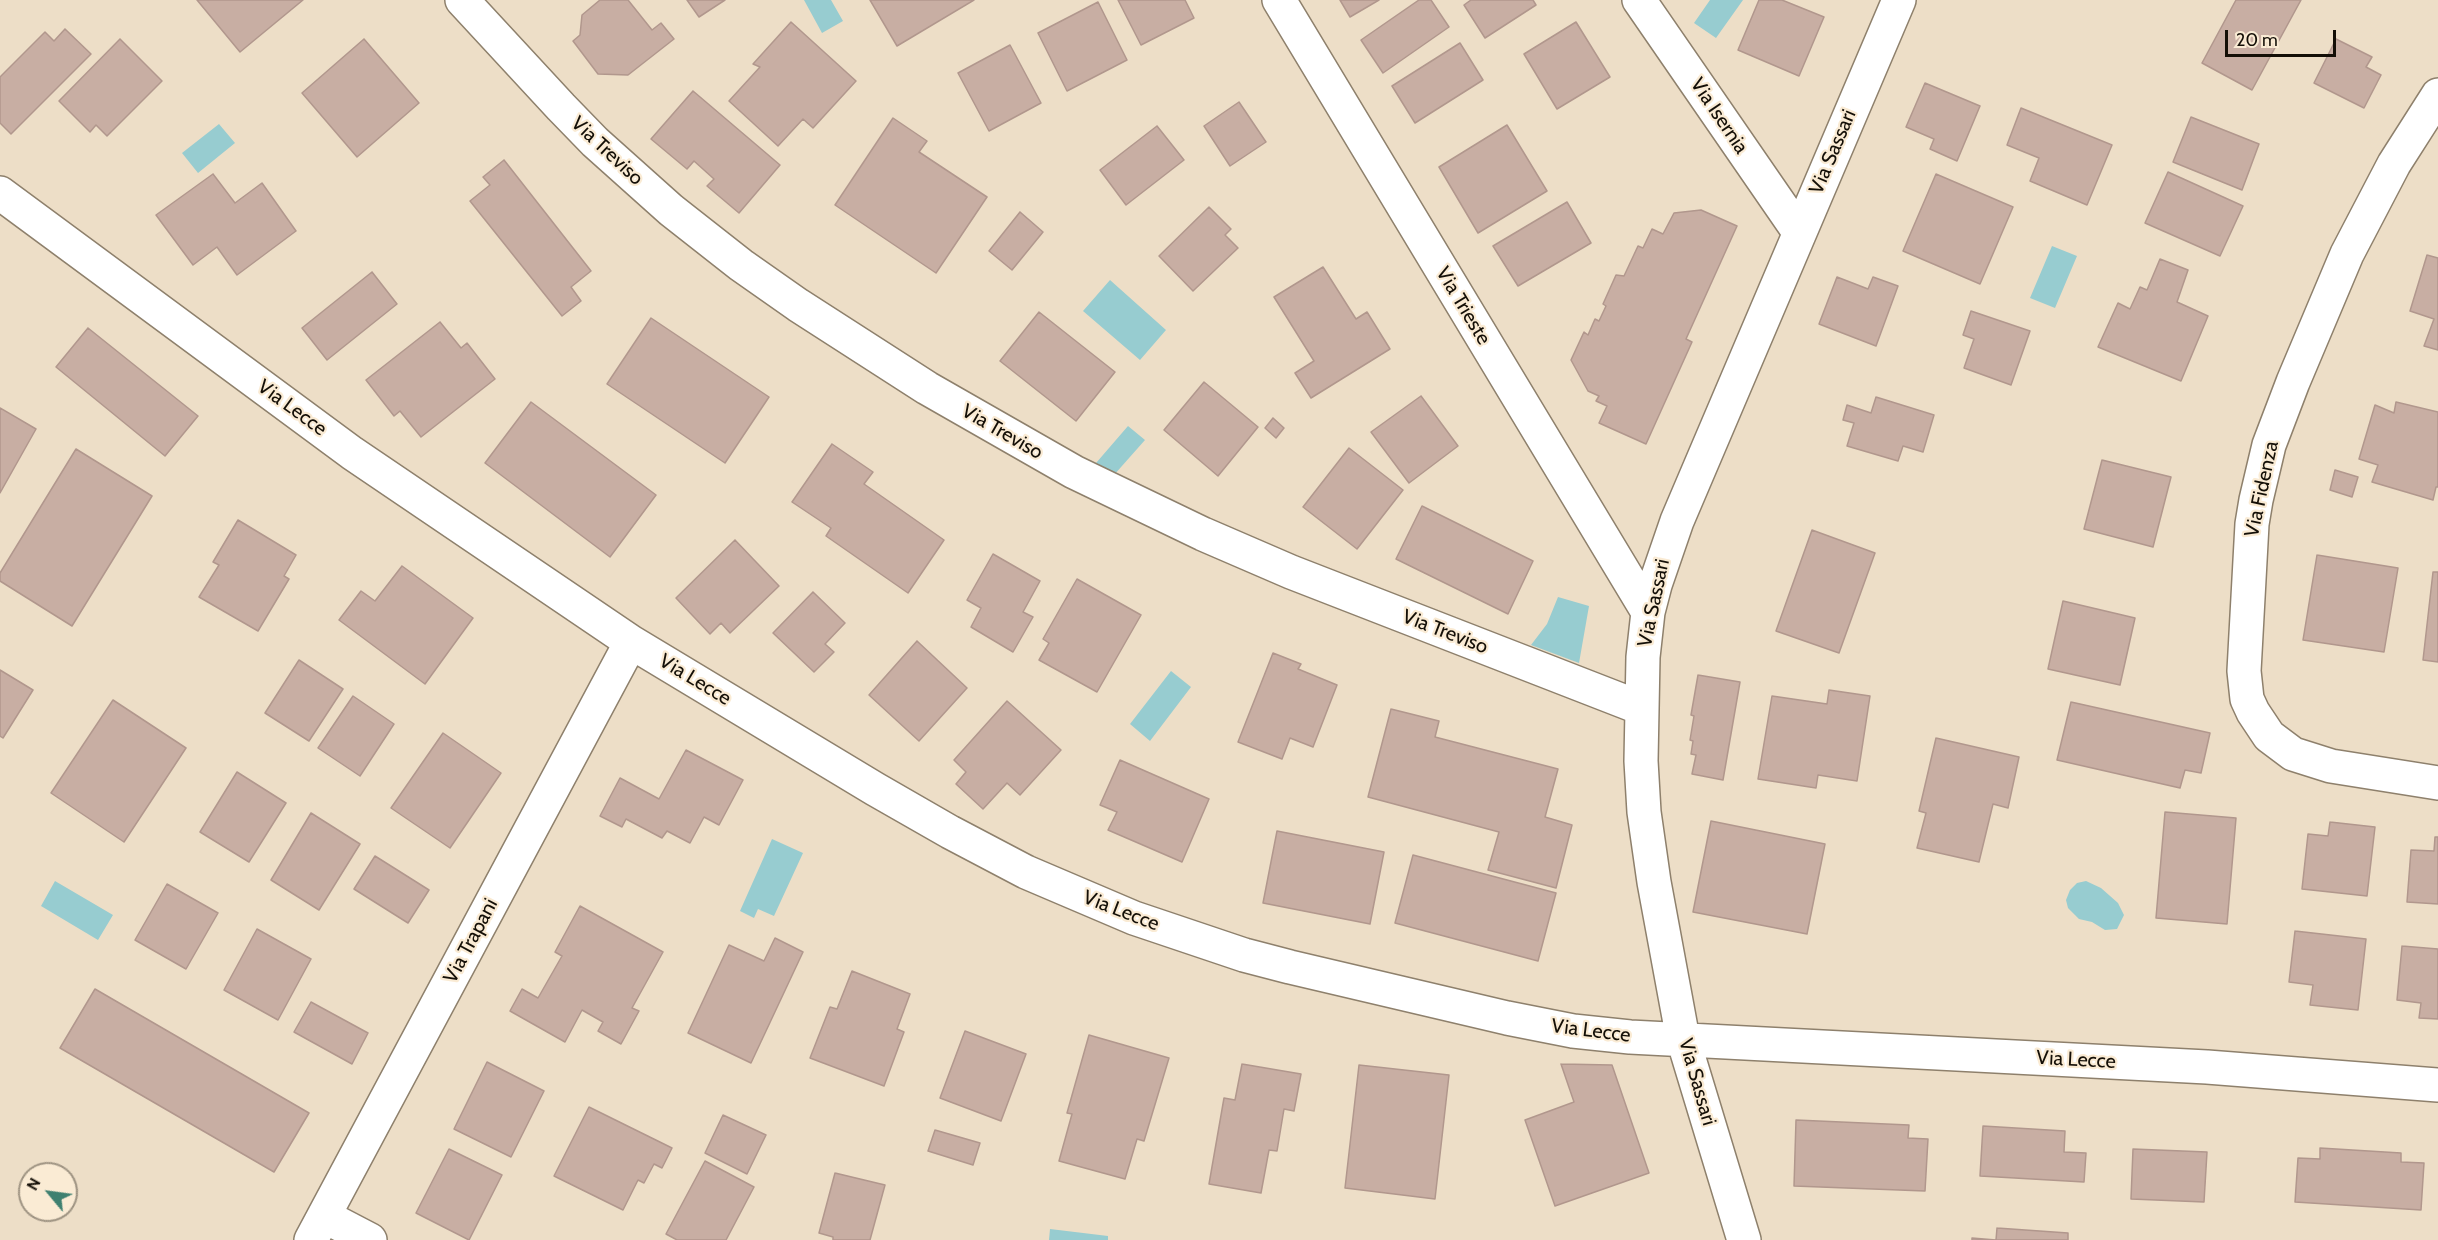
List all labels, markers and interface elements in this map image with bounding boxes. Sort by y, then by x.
scale bar [2228,18,2339,56]
text: 20 m [2236,29,2278,51]
street label: Via Isernia [1685,74,1753,158]
street label: Via Sassari [1804,106,1862,198]
street label: Via Treviso [566,112,648,190]
street label: Via Trieste [1430,263,1496,349]
street label: Via Lecce [253,375,331,441]
street label: Via Treviso [957,399,1047,465]
street label: Via Fidenza [2240,439,2284,539]
street label: Via Sassari [1633,557,1675,649]
street label: Via Treviso [1399,605,1491,659]
street label: Via Lecce [655,649,735,711]
street label: Via Lecce [1080,886,1162,936]
street label: Via Trapani [439,895,503,987]
street label: Via Lecce [1550,1014,1632,1048]
street label: Via Sassari [1673,1036,1721,1128]
street label: Via Lecce [2036,1046,2116,1074]
north arrow [18,1162,78,1222]
text: N [23,1174,45,1194]

